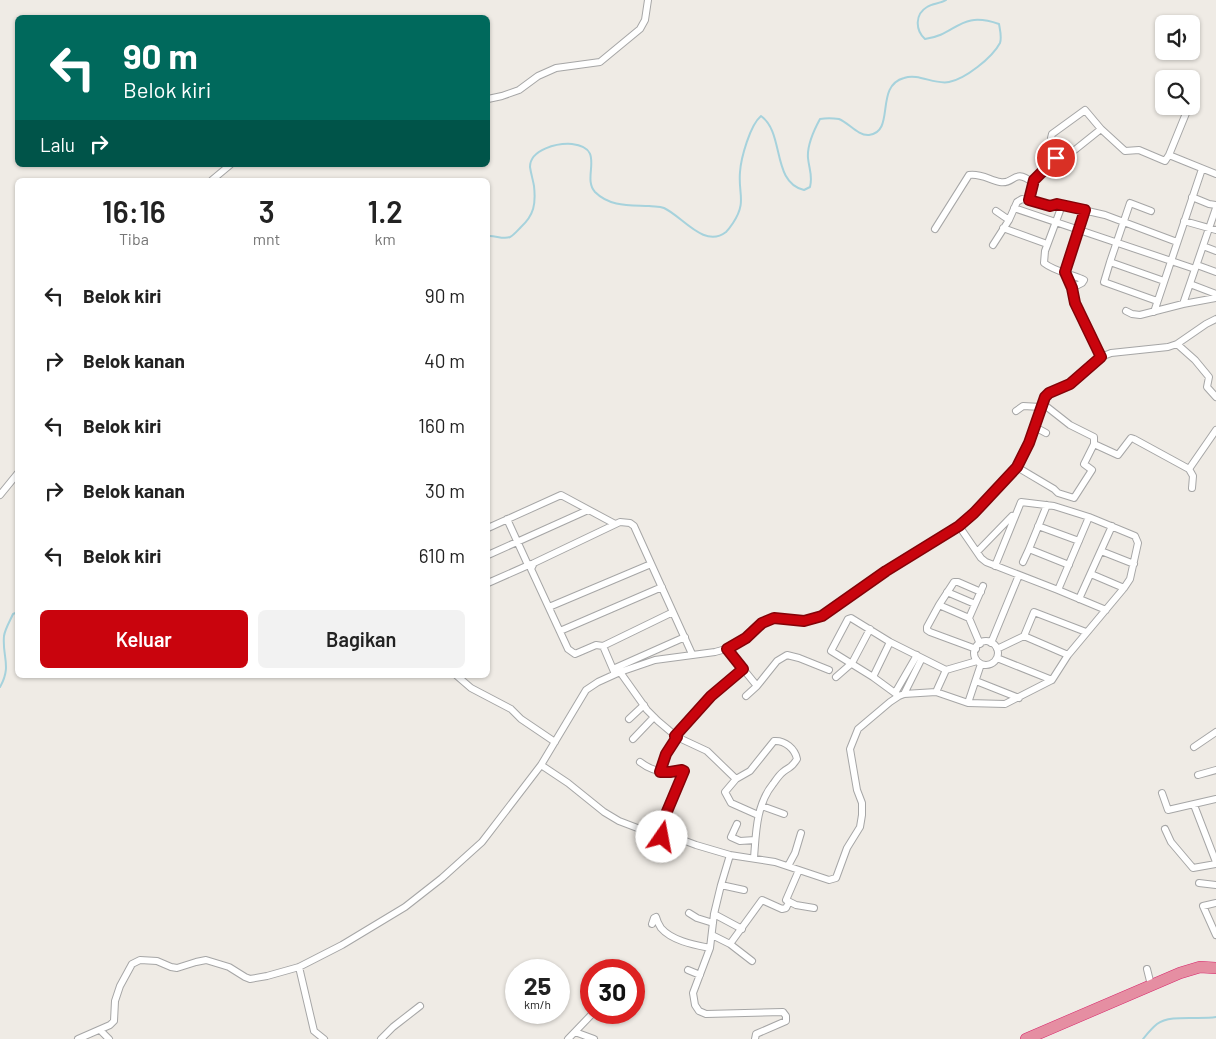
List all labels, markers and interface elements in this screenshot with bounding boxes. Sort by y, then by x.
map controls [1155,15,1200,115]
button: sound [1155,15,1200,60]
text: 90 m [123,34,198,76]
icon: left [40,35,105,100]
button: search [1155,70,1200,115]
text: Belok kiri [123,76,211,102]
icon: right [85,130,113,158]
text: Lalu [40,133,75,156]
pin [1035,137,1077,179]
icon: arrive [1042,144,1070,172]
text: 16:16 [102,193,166,229]
text: 3 [259,193,275,229]
text: 1.2 [368,193,403,229]
text: Tiba [119,229,149,248]
text: mnt [253,229,280,248]
text: km [375,229,396,248]
icon: left [40,282,68,310]
text: Belok kiri [83,284,161,307]
text: 90 m [425,284,465,307]
icon: right [40,347,68,375]
text: Belok kanan [83,349,185,372]
text: 40 m [424,349,465,372]
icon: left [40,412,68,440]
text: Belok kiri [83,414,161,437]
text: 160 m [418,414,465,437]
icon: right [40,477,68,505]
text: Belok kanan [83,479,185,502]
text: 30 m [425,479,465,502]
icon: left [40,542,68,570]
text: Belok kiri [83,544,161,567]
text: 610 m [419,544,465,567]
button: Keluar [40,610,248,668]
button: Bagikan [258,610,465,668]
position arrow [635,810,687,862]
speed limit sign: 30 [580,959,645,1024]
text: 25 [524,970,551,1000]
text: km/h [524,997,551,1011]

